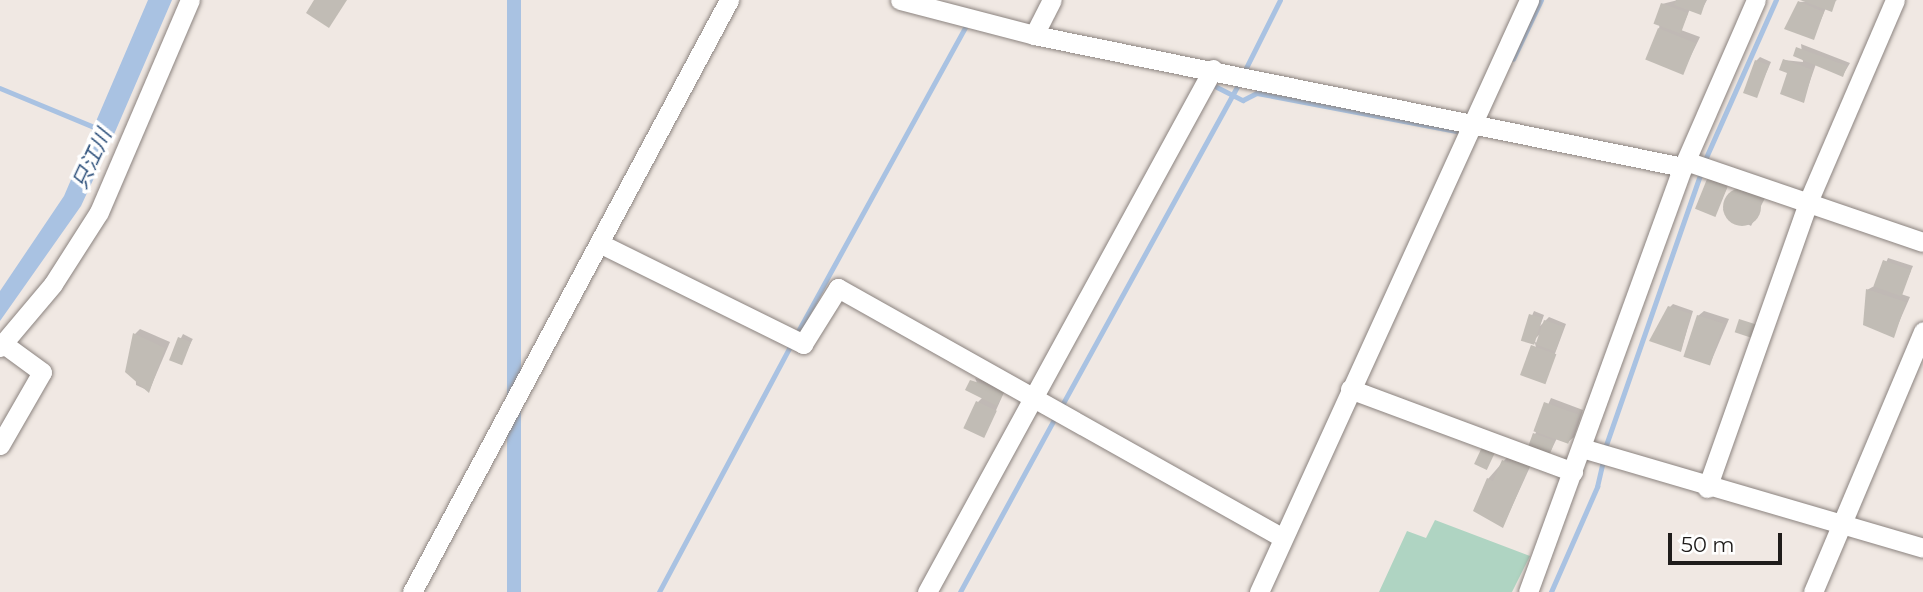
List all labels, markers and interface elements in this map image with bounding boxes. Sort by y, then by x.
water label: 只江川 [67,125,117,193]
scale bar [1671,518,1785,562]
text: 50 m [1681,532,1735,557]

